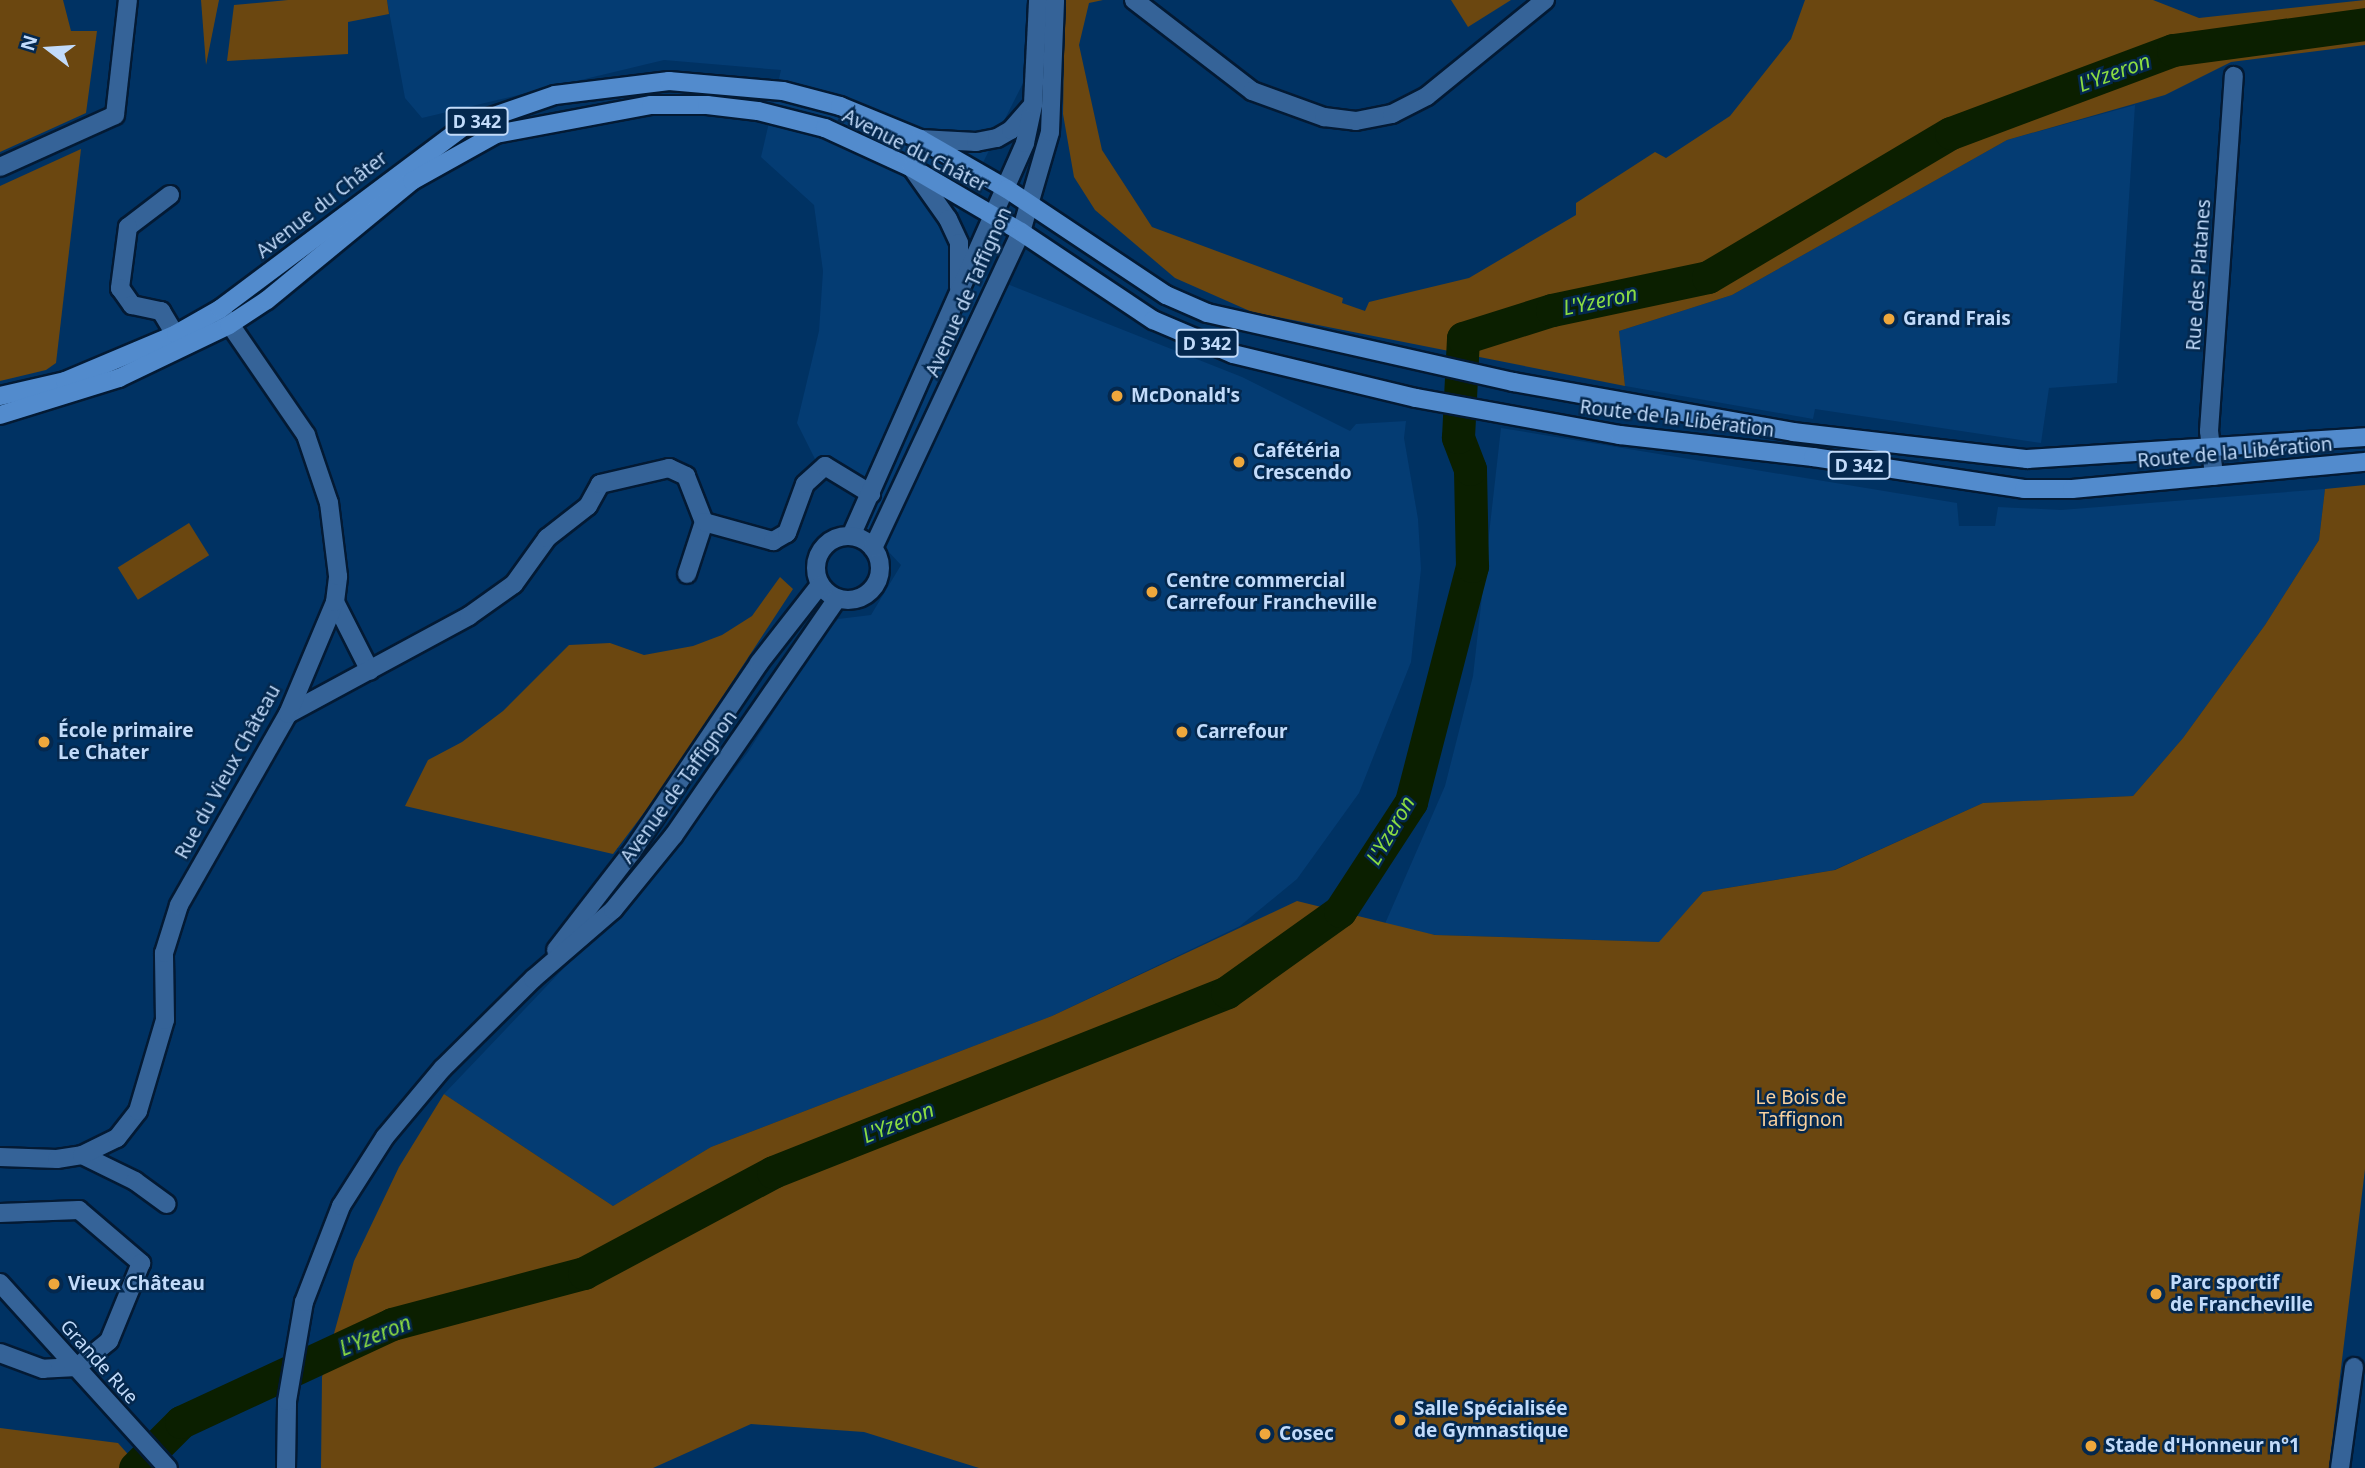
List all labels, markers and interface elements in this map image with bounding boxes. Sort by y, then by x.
north arrow [14,14,84,84]
text: N [14,32,44,54]
water label: L'Yzeron [2074,47,2154,97]
street label: Avenue du Châter [839,105,991,197]
road number: D 342 [446,106,508,136]
street label: Avenue du Châter [252,147,392,263]
street label: Rue des Platanes [2182,198,2216,352]
street label: Avenue de Taffignon [921,204,1017,380]
water label: L'Yzeron [1561,280,1639,320]
place label: Grand Frais [1903,308,2011,330]
marker: Grand Frais [1881,311,1897,327]
road number: D 342 [1176,328,1238,358]
place label: McDonald's [1131,385,1240,407]
marker: McDonald's [1109,388,1125,404]
street label: Route de la Libération [1578,396,1776,442]
street label: Route de la Libération [2136,433,2334,473]
place label: Cafétéria Crescendo [1253,440,1352,484]
road number: D 342 [1828,450,1890,480]
marker: Cafétéria Crescendo [1231,454,1247,470]
place label: Centre commercial Carrefour Francheville [1166,570,1377,614]
marker: Centre commercial Carrefour Francheville [1144,584,1160,600]
street label: Rue du Vieux Château [171,681,285,863]
street label: Avenue de Taffignon [616,706,742,868]
place label: École primaire Le Chater [58,720,193,764]
place label: Carrefour [1196,721,1288,743]
marker: Carrefour [1174,724,1190,740]
marker: École primaire Le Chater [36,734,52,750]
water label: L'Yzeron [1360,791,1420,869]
park label: Le Bois de Taffignon [1756,1087,1846,1131]
water label: L'Yzeron [858,1096,938,1148]
place label: Parc sportif de Francheville [2170,1272,2313,1316]
place label: Vieux Château [68,1273,205,1295]
marker: Vieux Château [46,1276,62,1292]
marker: Parc sportif de Francheville [2148,1286,2164,1302]
water label: L'Yzeron [335,1309,415,1361]
street label: Grande Rue [55,1315,143,1409]
place label: Salle Spécialisée de Gymnastique [1414,1398,1568,1442]
marker: Salle Spécialisée de Gymnastique [1392,1412,1408,1428]
place label: Cosec [1279,1423,1334,1445]
marker: Cosec [1257,1426,1273,1442]
place label: Stade d'Honneur n°1 [2105,1435,2300,1457]
marker: Stade d'Honneur n°1 [2083,1438,2099,1454]

